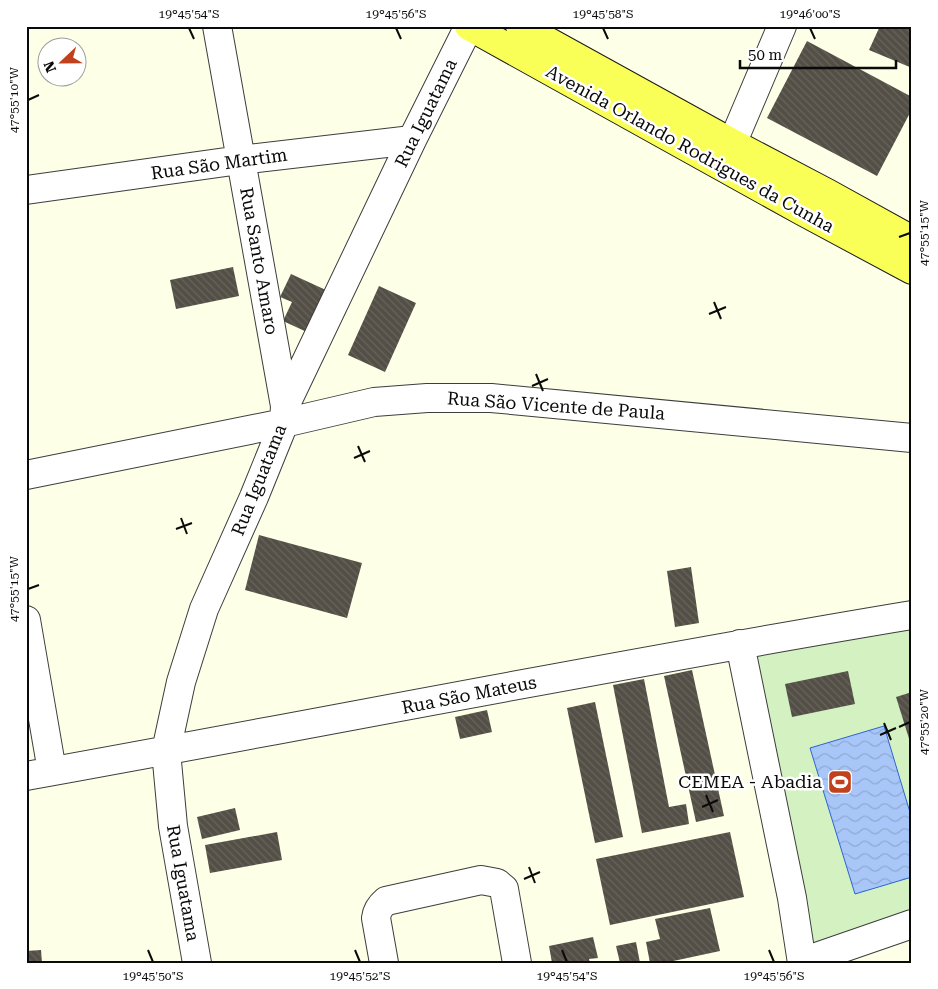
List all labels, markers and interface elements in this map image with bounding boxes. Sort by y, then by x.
text: 19°45'54"S [159,7,219,21]
text: 19°45'56"S [366,7,426,21]
text: 19°45'58"S [573,7,633,21]
text: 19°46'00"S [780,7,840,21]
north arrow [38,38,88,88]
scale bar [740,38,897,70]
text: 50 m [748,46,783,64]
street label: Rua Iguatama [390,55,461,170]
text: N [40,59,59,75]
street label: Avenida Orlando Rodrigues da Cunha [543,60,838,237]
text: 47°55'10"W [7,66,21,133]
street label: Rua São Martim [149,144,288,183]
street label: Rua Santo Amaro [236,185,283,336]
text: 47°55'15"W [917,199,931,266]
street label: Rua São Vicente de Paula [446,387,666,424]
street label: Rua Iguatama [227,421,290,538]
text: 47°55'15"W [7,555,21,622]
street label: Rua São Mateus [400,671,538,718]
text: 47°55'20"W [917,688,931,755]
sports icon: CEMEA - Abadia [827,769,853,795]
place label: CEMEA - Abadia [678,771,822,792]
street label: Rua Iguatama [163,823,204,943]
text: 19°45'50"S [123,969,183,983]
text: 19°45'52"S [330,969,390,983]
text: 19°45'54"S [537,969,597,983]
text: 19°45'56"S [744,969,804,983]

